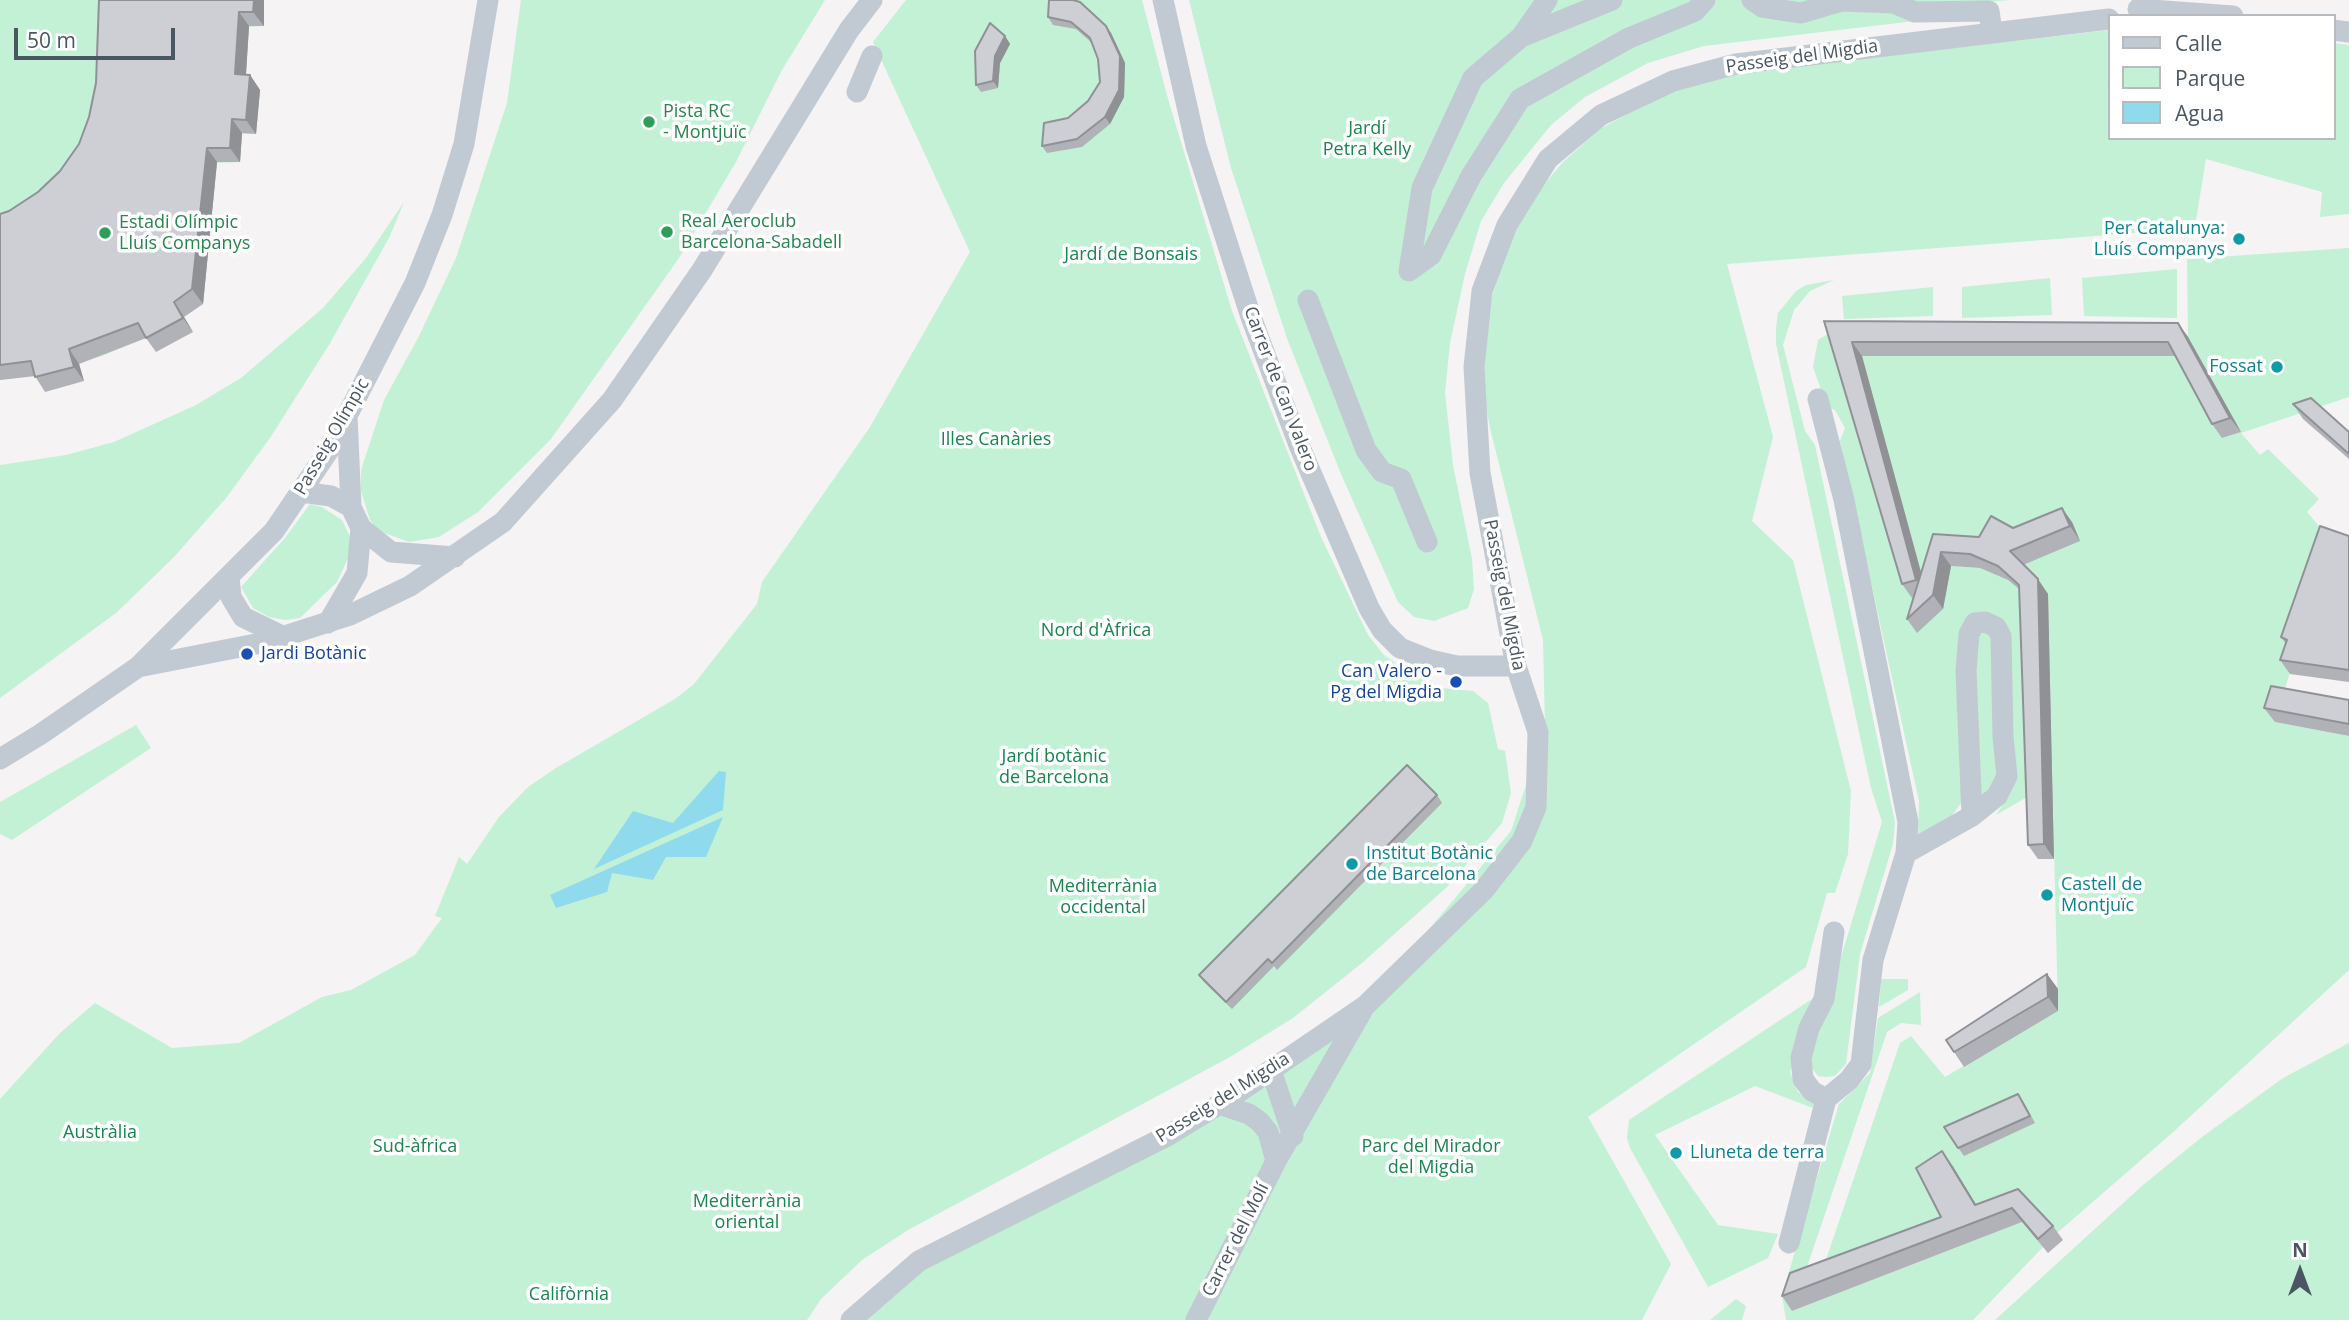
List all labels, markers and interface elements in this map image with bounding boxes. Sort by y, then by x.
scale bar [18,14,178,58]
legend [2108,14,2335,140]
text: 50 m [27,26,76,54]
text: Calle [2175,29,2222,57]
street label: Passeig del Migdia [1724,36,1880,78]
text: Parque [2175,64,2245,92]
text: Agua [2175,99,2224,127]
place label: Pista RC - Montjuïc [663,101,747,144]
marker: Pista RC - Montjuïc [641,114,657,130]
park label: Jardí Petra Kelly [1323,118,1411,160]
place label: Real Aeroclub Barcelona-Sabadell [681,211,842,254]
place label: Estadi Olímpic Lluís Companys [119,212,250,255]
place label: Per Catalunya: Lluís Companys [2094,218,2225,260]
marker: Real Aeroclub Barcelona-Sabadell [659,224,675,240]
marker: Estadi Olímpic Lluís Companys [97,225,113,241]
marker: Per Catalunya: Lluís Companys [2231,231,2247,247]
park label: Jardí de Bonsais [1064,244,1198,266]
street label: Carrer de Can Valero [1239,304,1321,474]
place label: Fossat [2209,356,2263,378]
marker: Fossat [2269,359,2285,375]
street label: Passeig Olímpic [290,375,374,499]
park label: Illes Canàries [941,429,1051,451]
street label: Passeig del Migdia [1479,518,1529,672]
park label: Nord d'Àfrica [1041,620,1151,642]
place label: Jardi Botànic [261,643,367,665]
marker: Jardi Botànic [239,646,255,662]
place label: Can Valero - Pg del Migdia [1330,661,1442,704]
marker: Can Valero - Pg del Migdia [1448,674,1464,690]
park label: Jardí botànic de Barcelona [999,746,1109,788]
place label: Institut Botànic de Barcelona [1366,843,1493,886]
marker: Institut Botànic de Barcelona [1344,856,1360,872]
place label: Castell de Montjuïc [2061,874,2142,917]
park label: Mediterrània occidental [1049,876,1157,918]
marker: Castell de Montjuïc [2039,887,2055,903]
street label: Passeig del Migdia [1152,1048,1294,1148]
park label: Austràlia [63,1122,137,1144]
park label: Sud-àfrica [373,1136,457,1158]
park label: Parc del Mirador del Migdia [1361,1136,1501,1178]
place label: Lluneta de terra [1690,1142,1824,1164]
marker: Lluneta de terra [1668,1145,1684,1161]
street label: Carrer del Molí [1198,1180,1274,1300]
park label: Mediterrània oriental [693,1191,801,1234]
north arrow [2265,1236,2335,1306]
text: N [2292,1237,2308,1263]
park label: Califòrnia [529,1284,609,1306]

